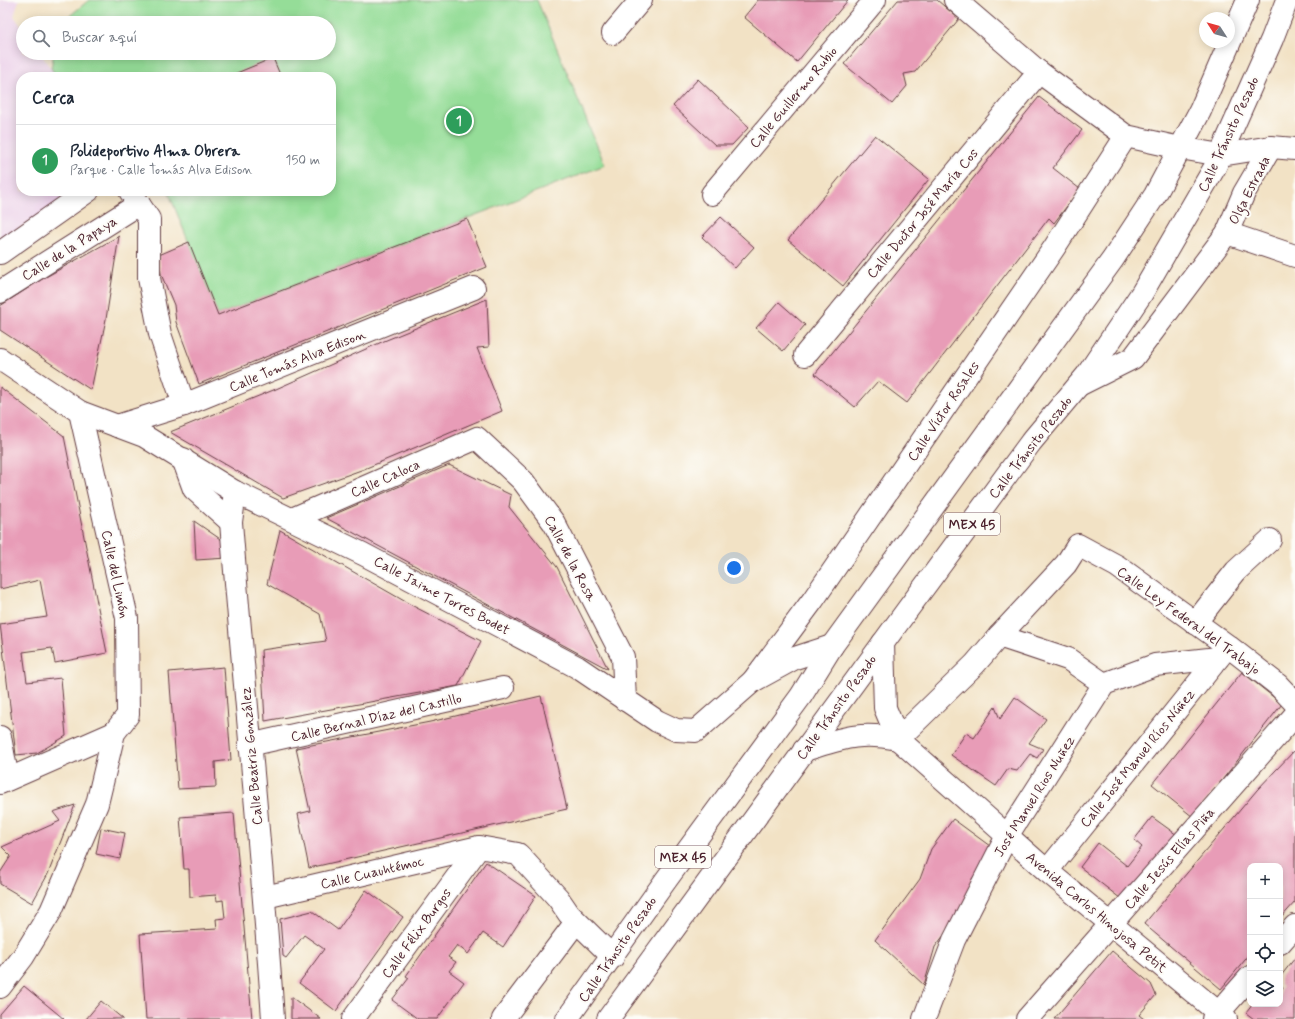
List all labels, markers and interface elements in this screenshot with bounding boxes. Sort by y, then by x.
north arrow [1199,12,1235,48]
search box [16,16,336,60]
icon: search [30,27,52,49]
text: Buscar aquí [62,28,137,48]
street label: Calle Guillermo Rubio [746,43,842,152]
street label: Calle Tránsito Pesado [1194,74,1264,195]
text: Cerca [32,87,75,109]
pin: 1 [446,106,472,136]
text: Polideportivo Alma Obrera [70,142,240,162]
street label: Calle Doctor José María Cos [863,145,983,282]
text: 1 [42,152,48,169]
text: 150 m [286,152,320,169]
street label: Olga Estrada [1225,153,1277,229]
text: Parque · Calle Tomás Alva Edison [70,162,253,179]
street label: Calle de la Papaya [19,212,120,285]
street label: Calle Tomás Alva Edison [227,325,368,397]
street label: Calle Víctor Rosales [904,358,984,465]
street label: Calle Tránsito Pesado [985,392,1077,503]
street label: Calle Caloca [348,456,423,502]
street label: Calle de la Rosa [540,512,601,605]
road number: MEX 45 [944,513,1000,535]
street label: Calle del Limón [97,528,133,620]
street label: Calle Jaime Torres Bodet [370,552,513,640]
your location [724,558,744,578]
street label: Calle Ley Federal del Trabajo [1113,563,1264,679]
street label: Calle Tránsito Pesado [793,651,881,764]
street label: Calle Beatriz González [237,686,267,826]
street label: Calle José Manuel Ríos Núñez [1076,686,1199,831]
street label: Calle Bernal Díaz del Castillo [289,689,464,746]
street label: José Manuel Rios Nuñez [990,733,1079,860]
street label: Calle Jesús Elías Piña [1120,804,1219,913]
road number: MEX 45 [655,846,711,868]
street label: Avenida Carlos Hinojosa Petit [1022,848,1171,978]
street label: Calle Cuauhtémoc [319,852,426,894]
map controls [1247,863,1283,1007]
button: + [1247,863,1283,899]
street label: Calle Félix Burgos [378,885,456,982]
street label: Calle Tránsito Pesado [575,893,661,1006]
button: − [1247,899,1283,935]
button: locate [1247,935,1283,971]
button: layers [1247,971,1283,1007]

